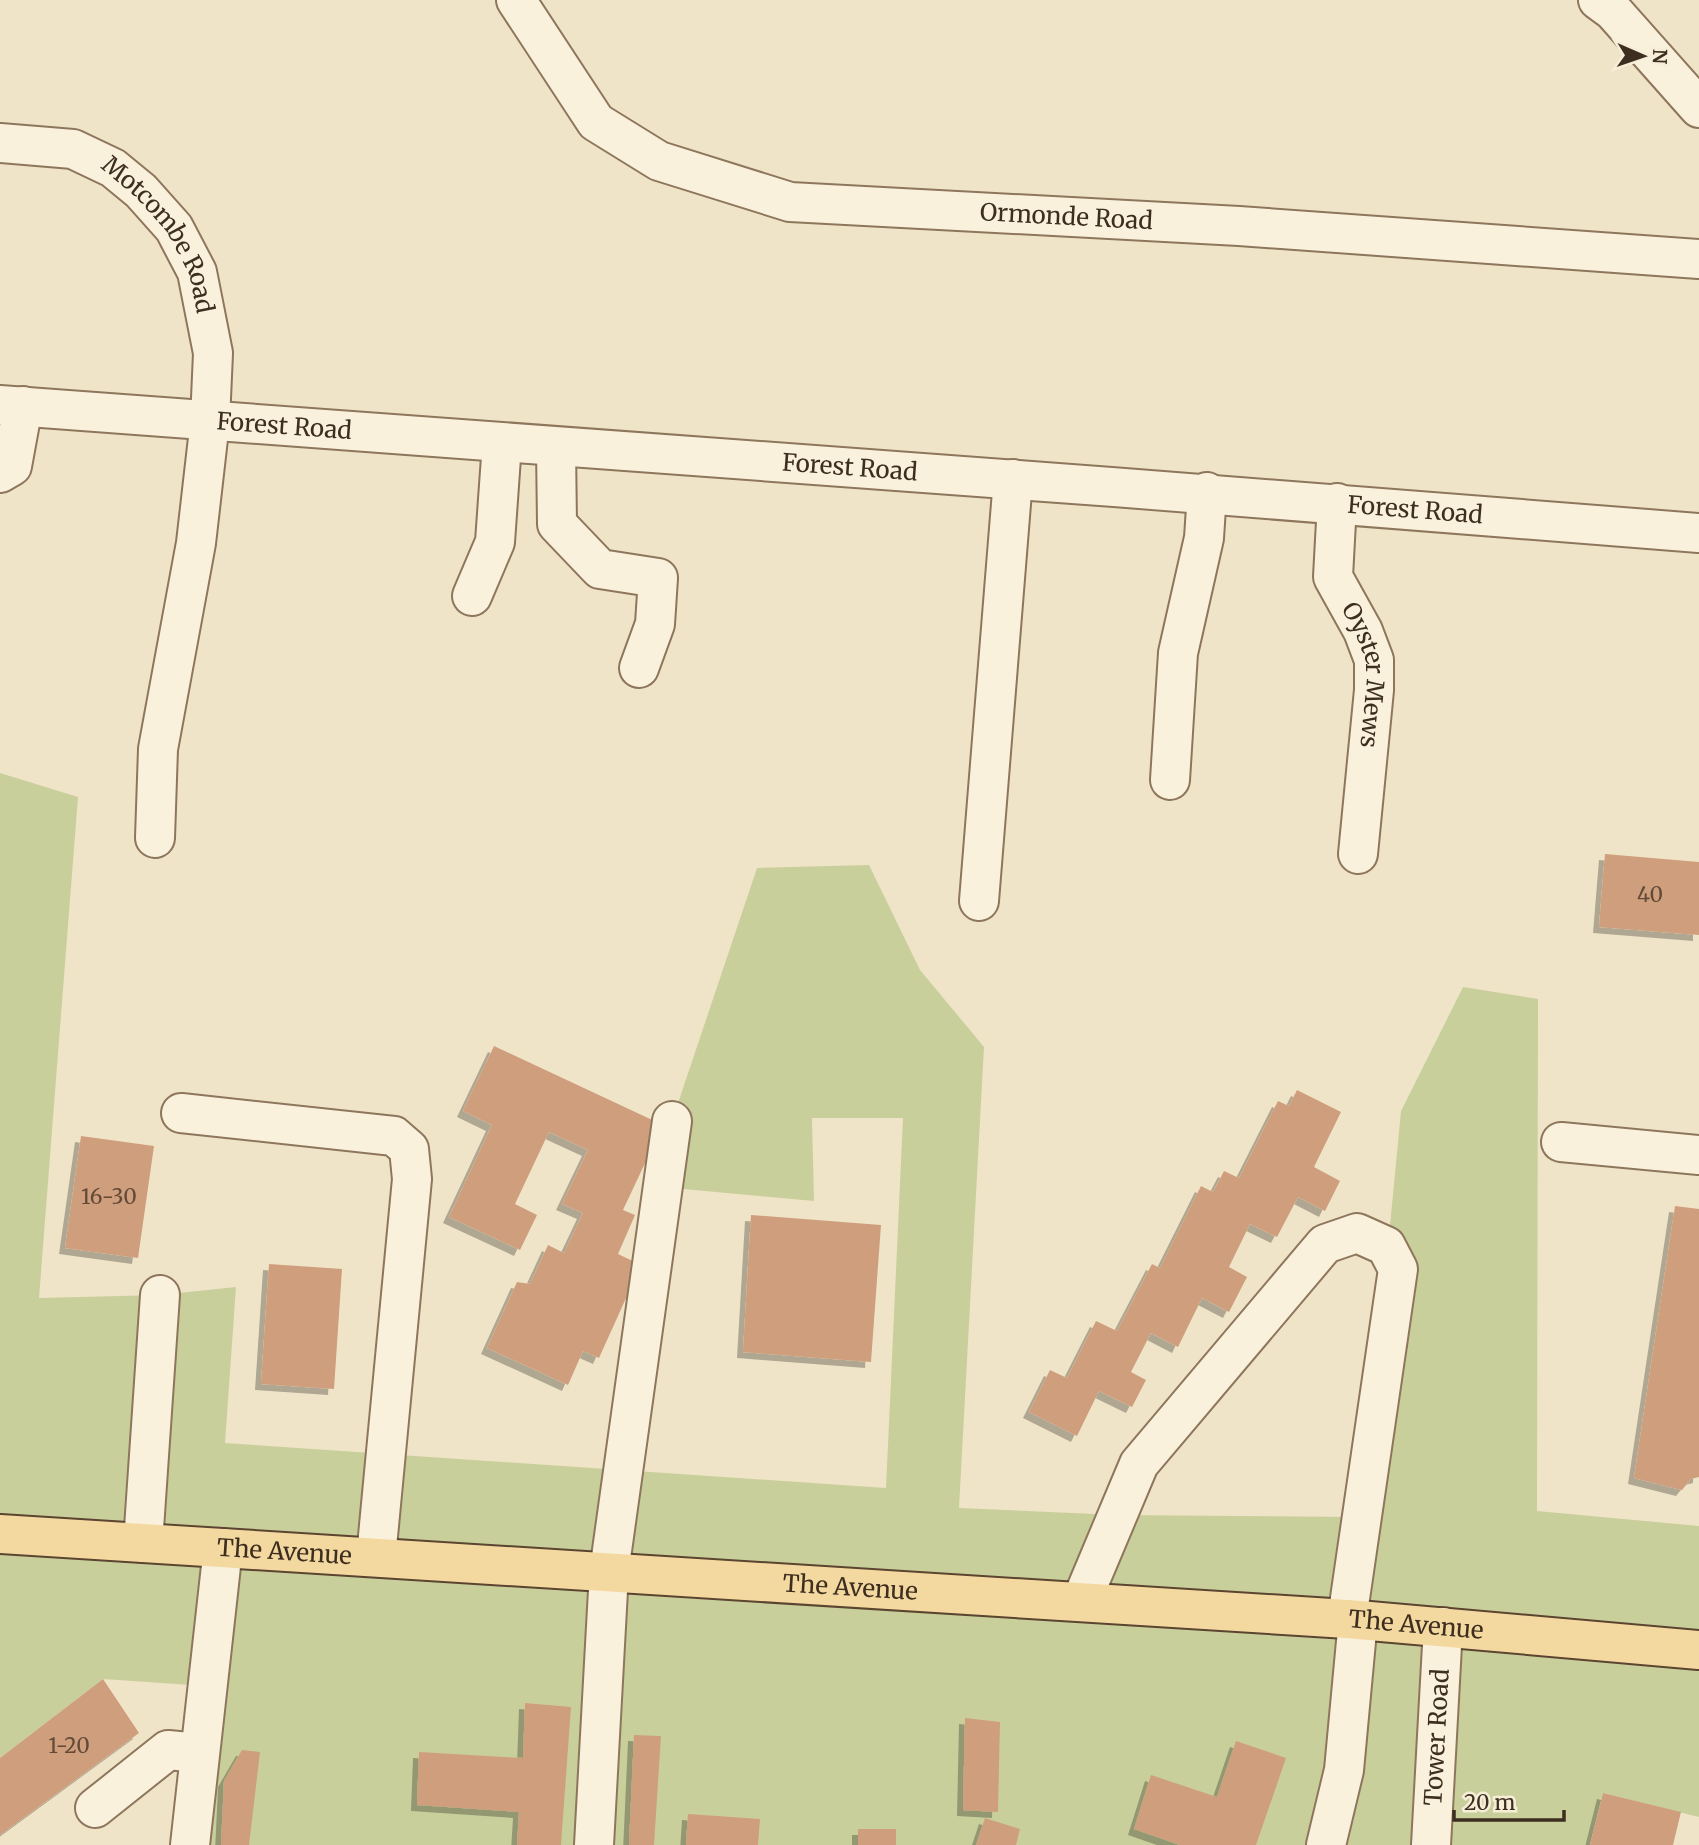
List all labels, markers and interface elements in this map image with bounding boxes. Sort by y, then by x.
north arrow [1608,21,1678,91]
text: N [1648,49,1672,65]
street label: Motcombe Road [96,149,221,316]
street label: Ormonde Road [979,196,1154,236]
street label: Forest Road [215,405,353,446]
street label: Forest Road [781,447,919,487]
street label: Forest Road [1346,489,1484,530]
street label: Oyster Mews [1335,596,1391,749]
house number: 40 [1637,881,1663,908]
house number: 16-30 [81,1183,137,1210]
street label: The Avenue [216,1532,353,1571]
street label: The Avenue [782,1567,919,1607]
street label: The Avenue [1347,1603,1485,1646]
street label: Tower Road [1417,1668,1456,1807]
house number: 1-20 [48,1732,90,1759]
scale bar [1454,1778,1564,1822]
text: 20 m [1464,1789,1516,1816]

